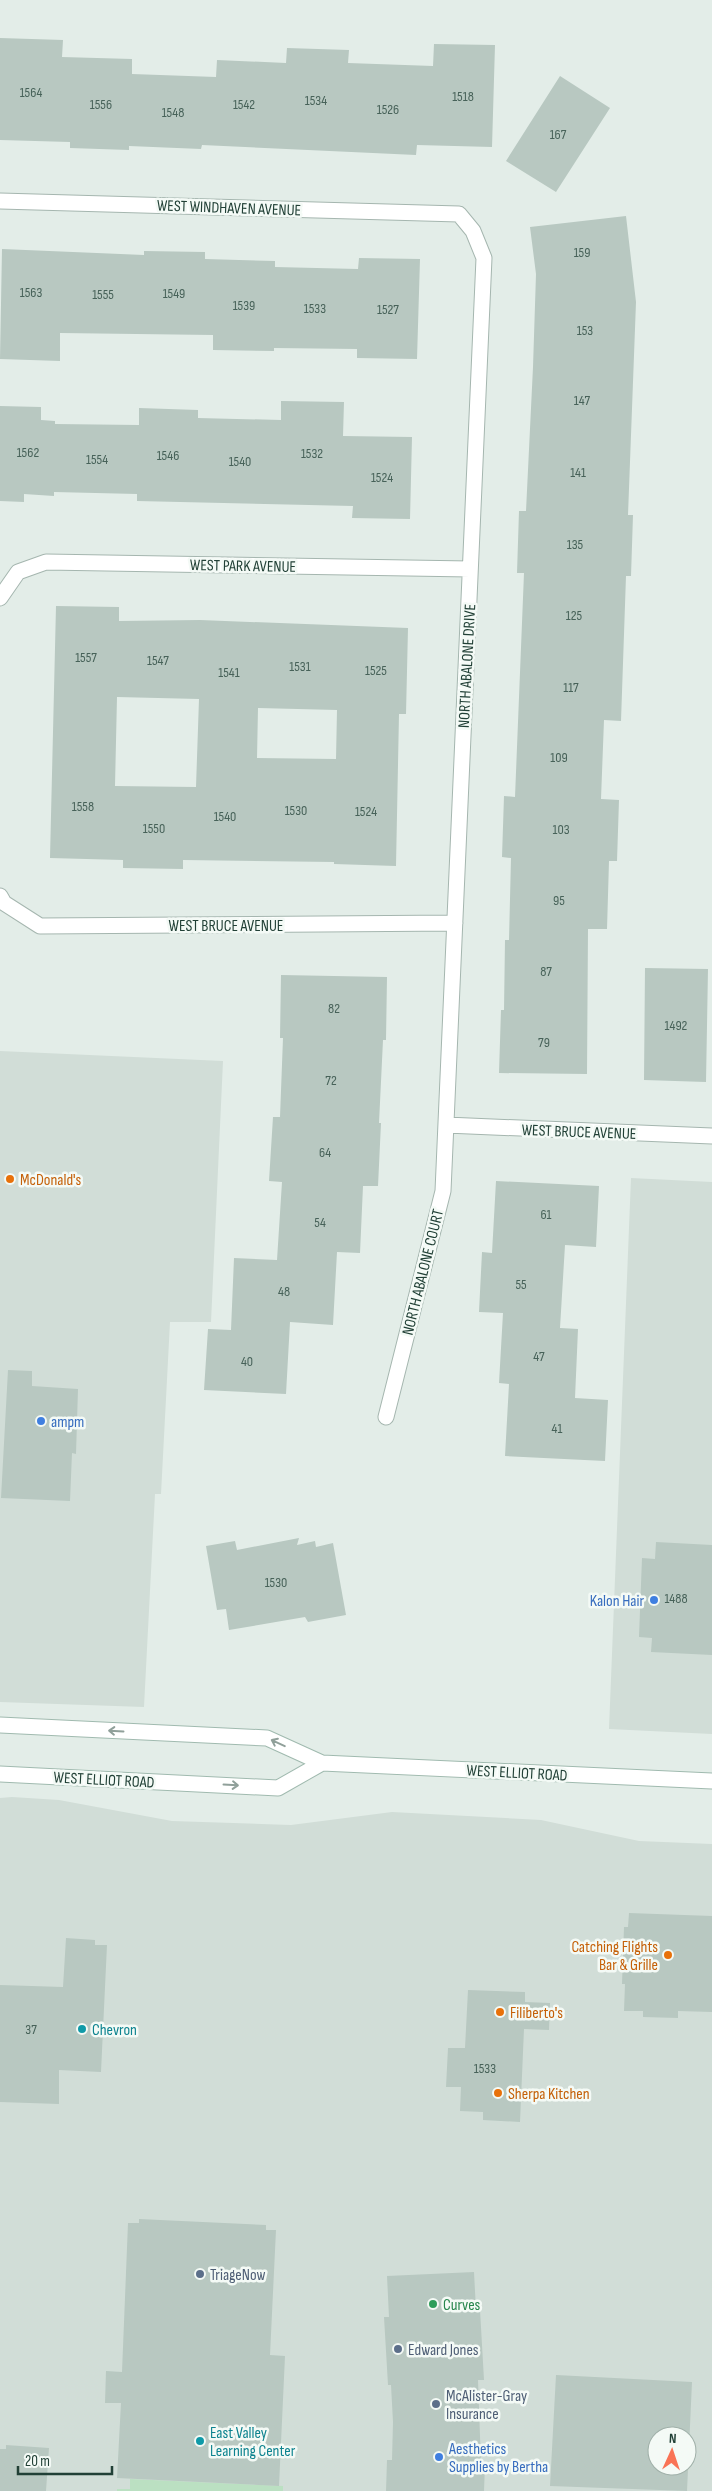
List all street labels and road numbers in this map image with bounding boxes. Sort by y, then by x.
street label: WEST WINDHAVEN AVENUE [156,196,301,221]
street label: WEST PARK AVENUE [190,556,296,577]
street label: NORTH ABALONE DRIVE [455,604,480,729]
street label: WEST BRUCE AVENUE [169,917,283,936]
street label: WEST BRUCE AVENUE [521,1121,637,1144]
street label: NORTH ABALONE COURT [399,1207,448,1337]
street label: WEST ELLIOT ROAD [466,1761,568,1786]
street label: WEST ELLIOT ROAD [53,1768,155,1793]

